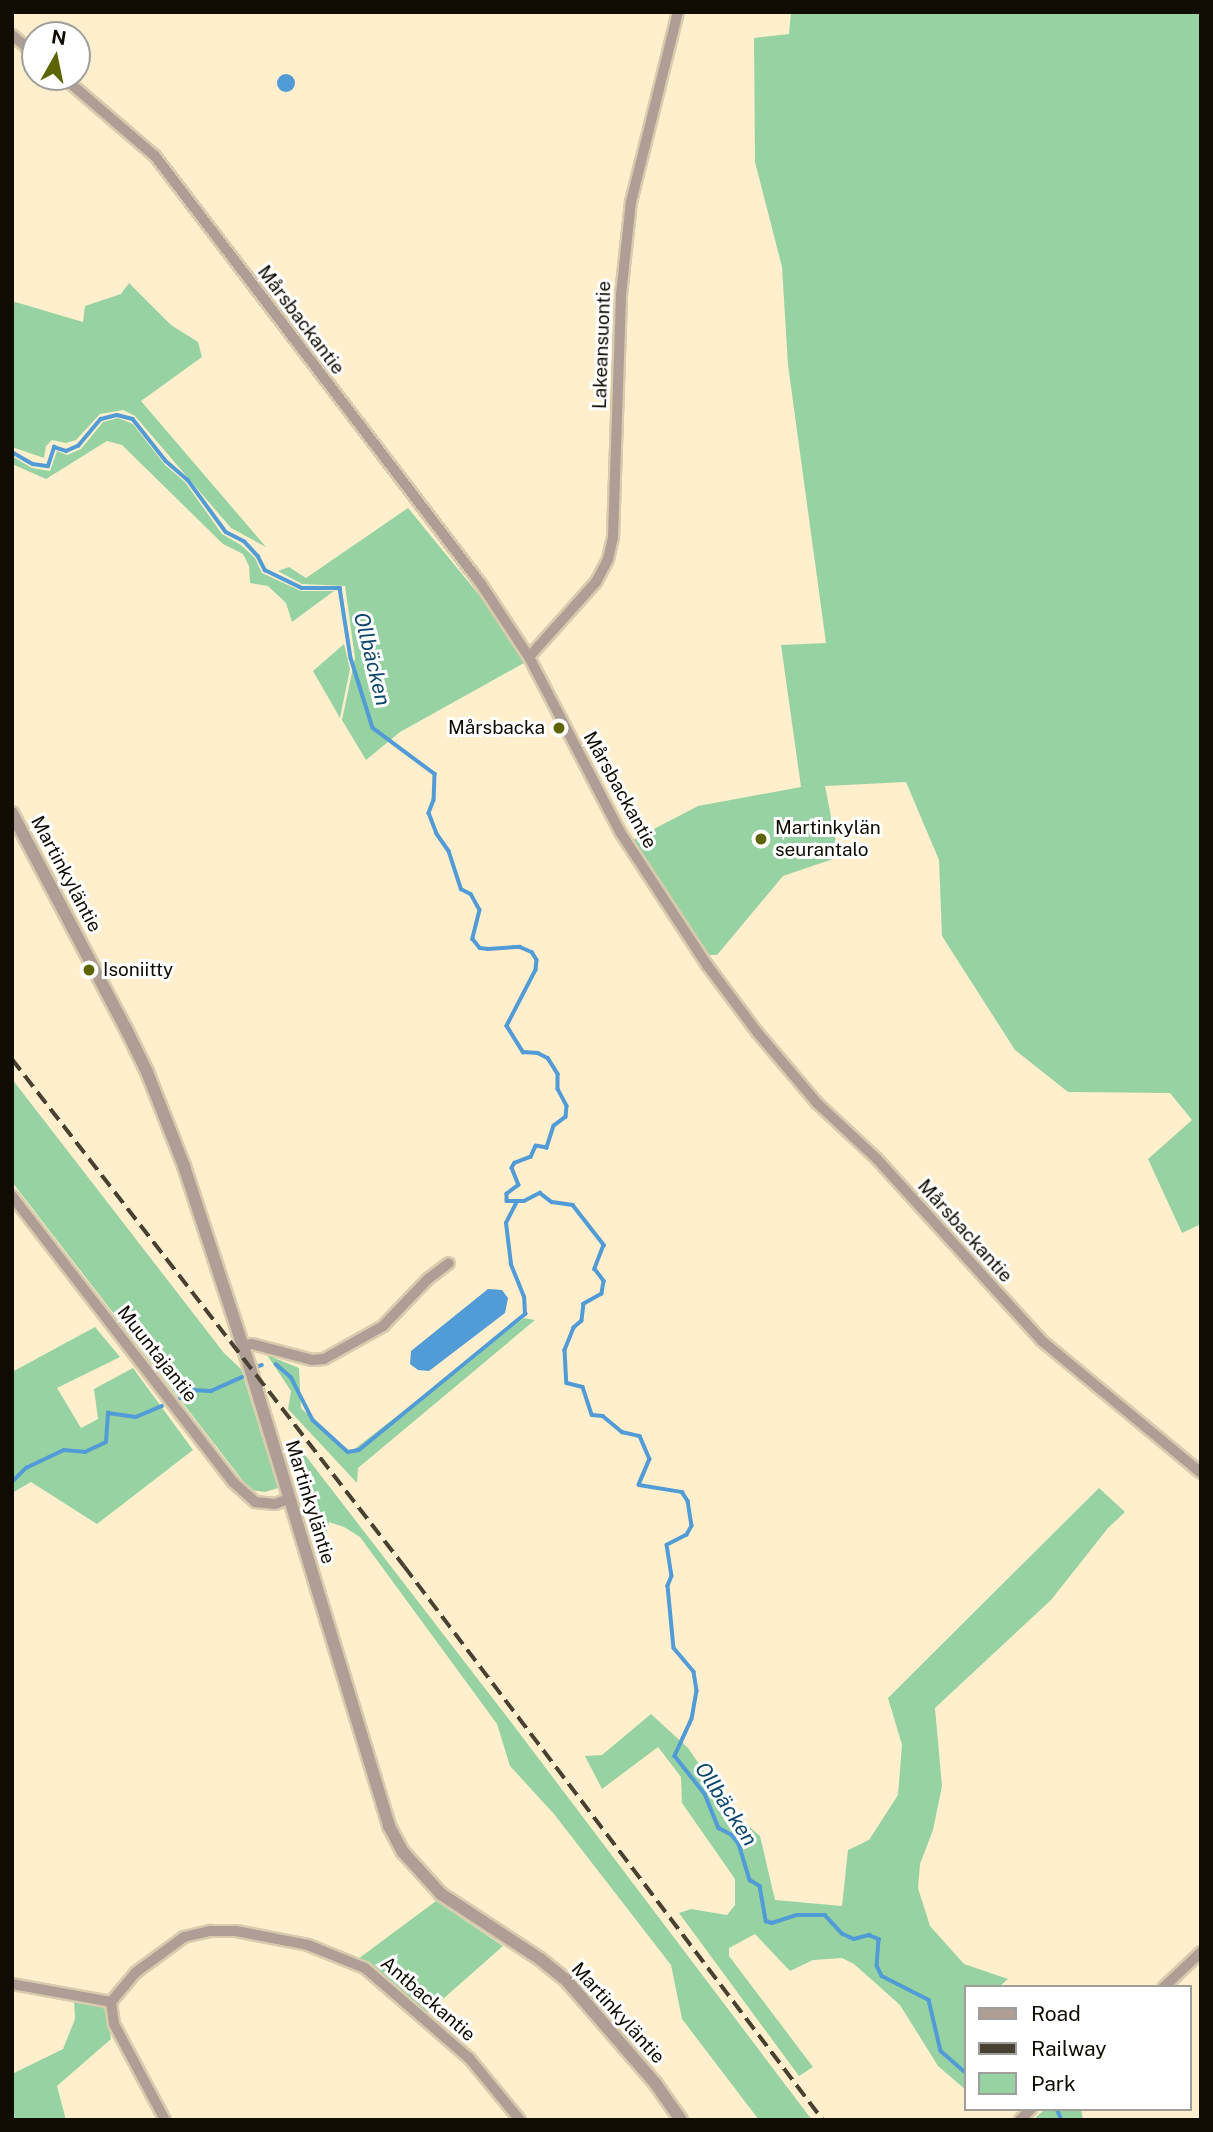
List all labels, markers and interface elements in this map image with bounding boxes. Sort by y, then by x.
north arrow [21,21,91,91]
text: N [50,25,68,49]
street label: Mårsbackantie [253,261,349,379]
street label: Lakeansuontie [588,281,616,409]
water label: Ollbäcken [348,610,396,708]
place label: Mårsbacka [448,717,545,739]
marker: Mårsbacka [551,720,567,736]
street label: Mårsbackantie [578,727,662,853]
street label: Martinkyläntie [26,812,106,936]
place label: Martinkylän seurantalo [775,817,881,861]
marker: Martinkylän seurantalo [753,831,769,847]
place label: Isoniitty [103,959,173,981]
marker: Isoniitty [81,962,97,978]
street label: Mårsbackantie [913,1175,1017,1287]
street label: Muuntajantie [112,1301,202,1407]
street label: Martinkyläntie [280,1437,340,1567]
water label: Ollbäcken [690,1757,762,1851]
street label: Antbackantie [376,1952,480,2046]
street label: Martinkyläntie [567,1958,669,2068]
legend [964,1985,1192,2111]
text: Road [1031,2001,1081,2026]
text: Railway [1031,2036,1107,2061]
text: Park [1031,2071,1076,2096]

